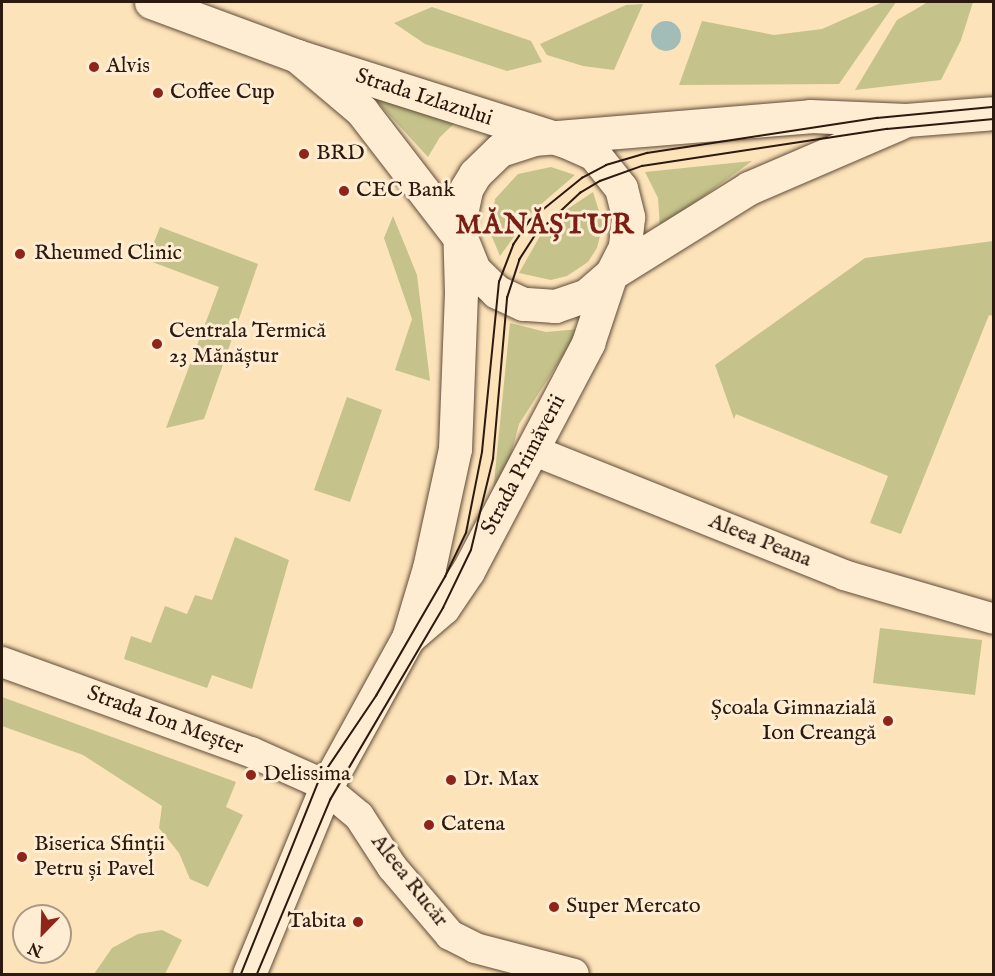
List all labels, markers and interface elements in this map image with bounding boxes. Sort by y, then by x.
place label: Alvis [106,54,150,80]
marker: Alvis [87,60,101,74]
street label: Strada Izlazului [352,63,496,133]
place label: Coffee Cup [170,80,275,106]
marker: Coffee Cup [151,86,165,100]
place label: BRD [316,141,365,167]
marker: BRD [297,147,311,161]
place label: CEC Bank [356,178,455,204]
marker: CEC Bank [337,184,351,198]
district label: MĂNĂȘTUR [455,209,635,243]
place label: Rheumed Clinic [34,241,182,267]
marker: Rheumed Clinic [11,245,29,263]
place label: Centrala Termică 23 Mănăștur [169,318,326,370]
marker: Centrala Termică 23 Mănăștur [150,337,164,351]
street label: Strada Primăverii [476,390,572,540]
street label: Aleea Peana [705,508,815,574]
street label: Strada Ion Meșter [83,681,247,761]
place label: Școala Gimnazială Ion Creangă [711,695,876,746]
marker: Școala Gimnazială Ion Creangă [881,714,895,728]
place label: Delissima [263,762,351,788]
place label: Dr. Max [463,767,539,793]
marker: Delissima [244,768,258,782]
marker: Dr. Max [444,773,458,787]
place label: Catena [441,812,505,838]
marker: Catena [422,818,436,832]
street label: Aleea Rucăr [365,829,453,933]
place label: Biserica Sfinții Petru și Pavel [34,831,165,882]
marker: Biserica Sfinții Petru și Pavel [15,850,29,864]
place label: Super Mercato [566,894,701,920]
marker: Super Mercato [547,900,561,914]
north arrow [12,904,72,964]
place label: Tabita [288,909,346,935]
marker: Tabita [351,915,365,929]
text: N [25,937,46,961]

